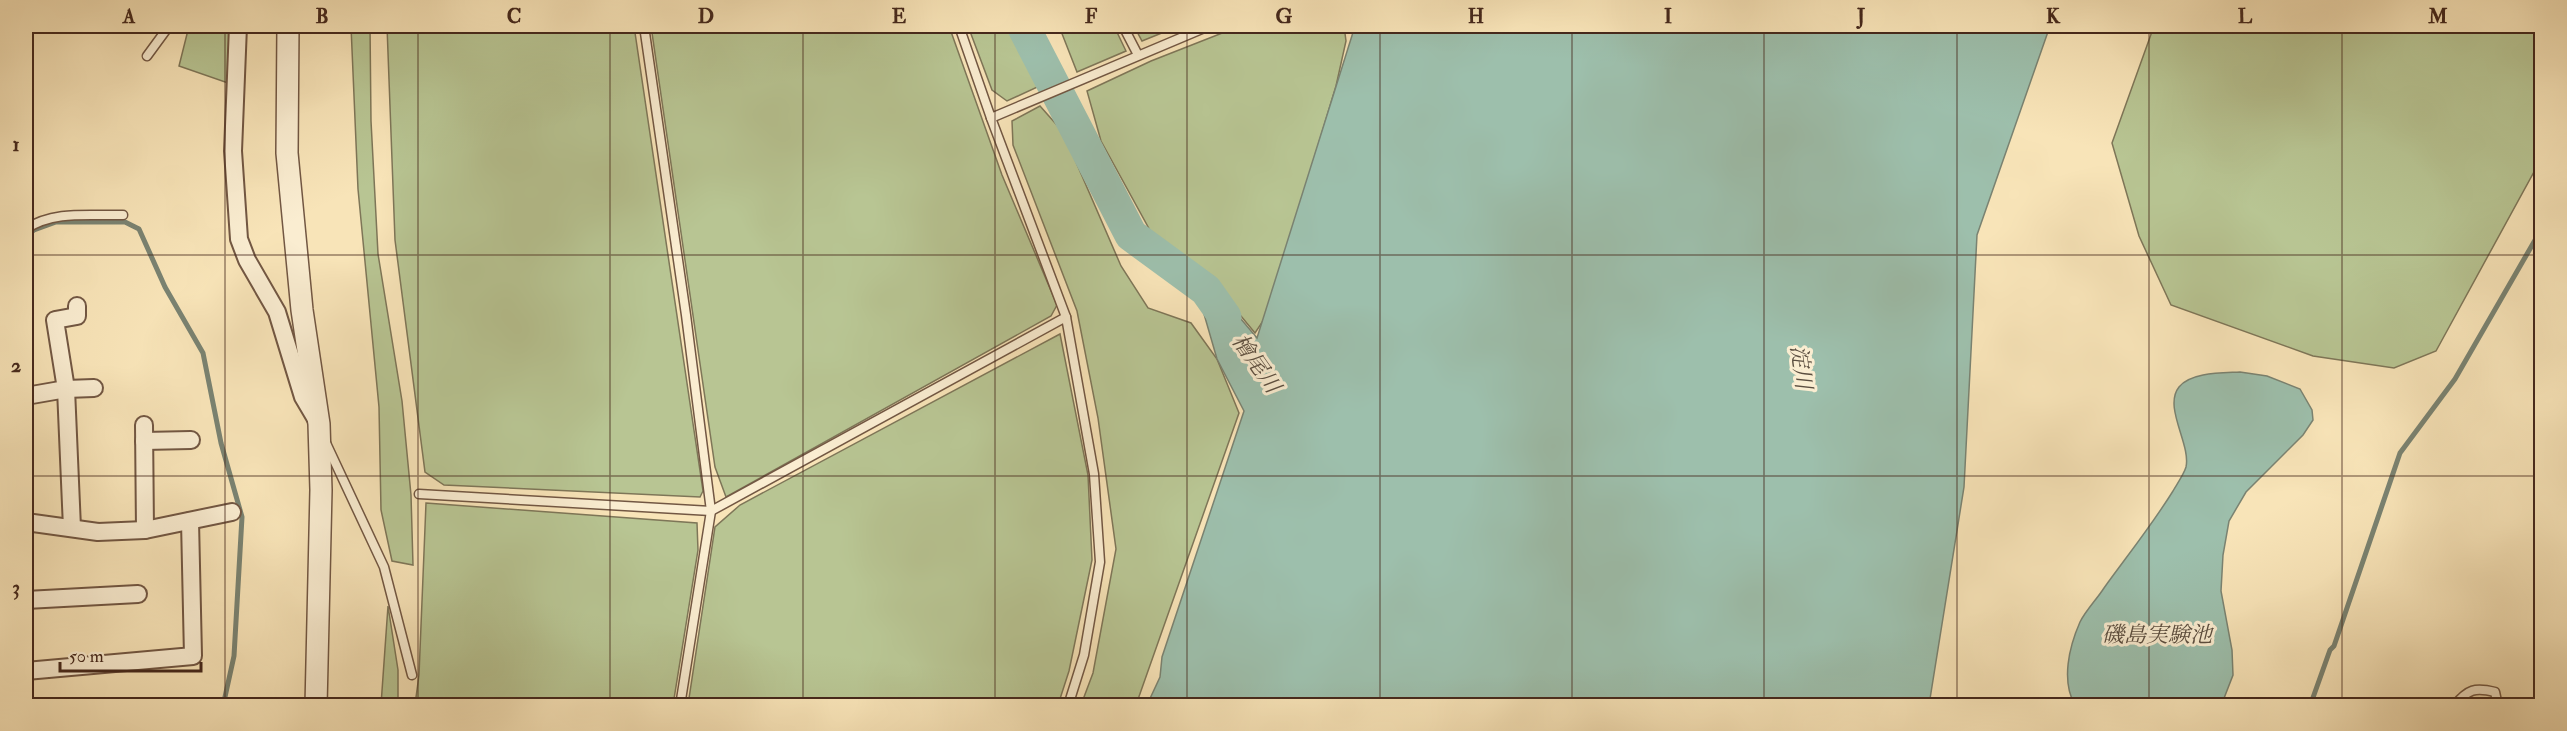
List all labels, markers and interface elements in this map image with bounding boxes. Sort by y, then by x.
text: A [122,4,136,29]
text: B [315,4,329,29]
text: C [507,4,521,29]
text: D [698,4,714,29]
text: E [892,4,907,29]
text: F [1085,4,1098,29]
text: G [1276,4,1293,29]
text: H [1468,4,1484,29]
text: I [1664,4,1672,29]
text: J [1856,4,1865,29]
text: K [2046,4,2061,29]
text: L [2238,4,2253,29]
text: M [2427,4,2448,29]
text: 1 [12,132,20,157]
water label: 檜尾川 [1226,329,1288,400]
water label: 淀川 [1784,343,1818,393]
text: 2 [11,353,21,378]
text: 3 [12,575,20,600]
water label: 磯島実験池 [2102,621,2215,649]
scale bar [60,635,201,673]
text: 50 m [69,645,104,668]

